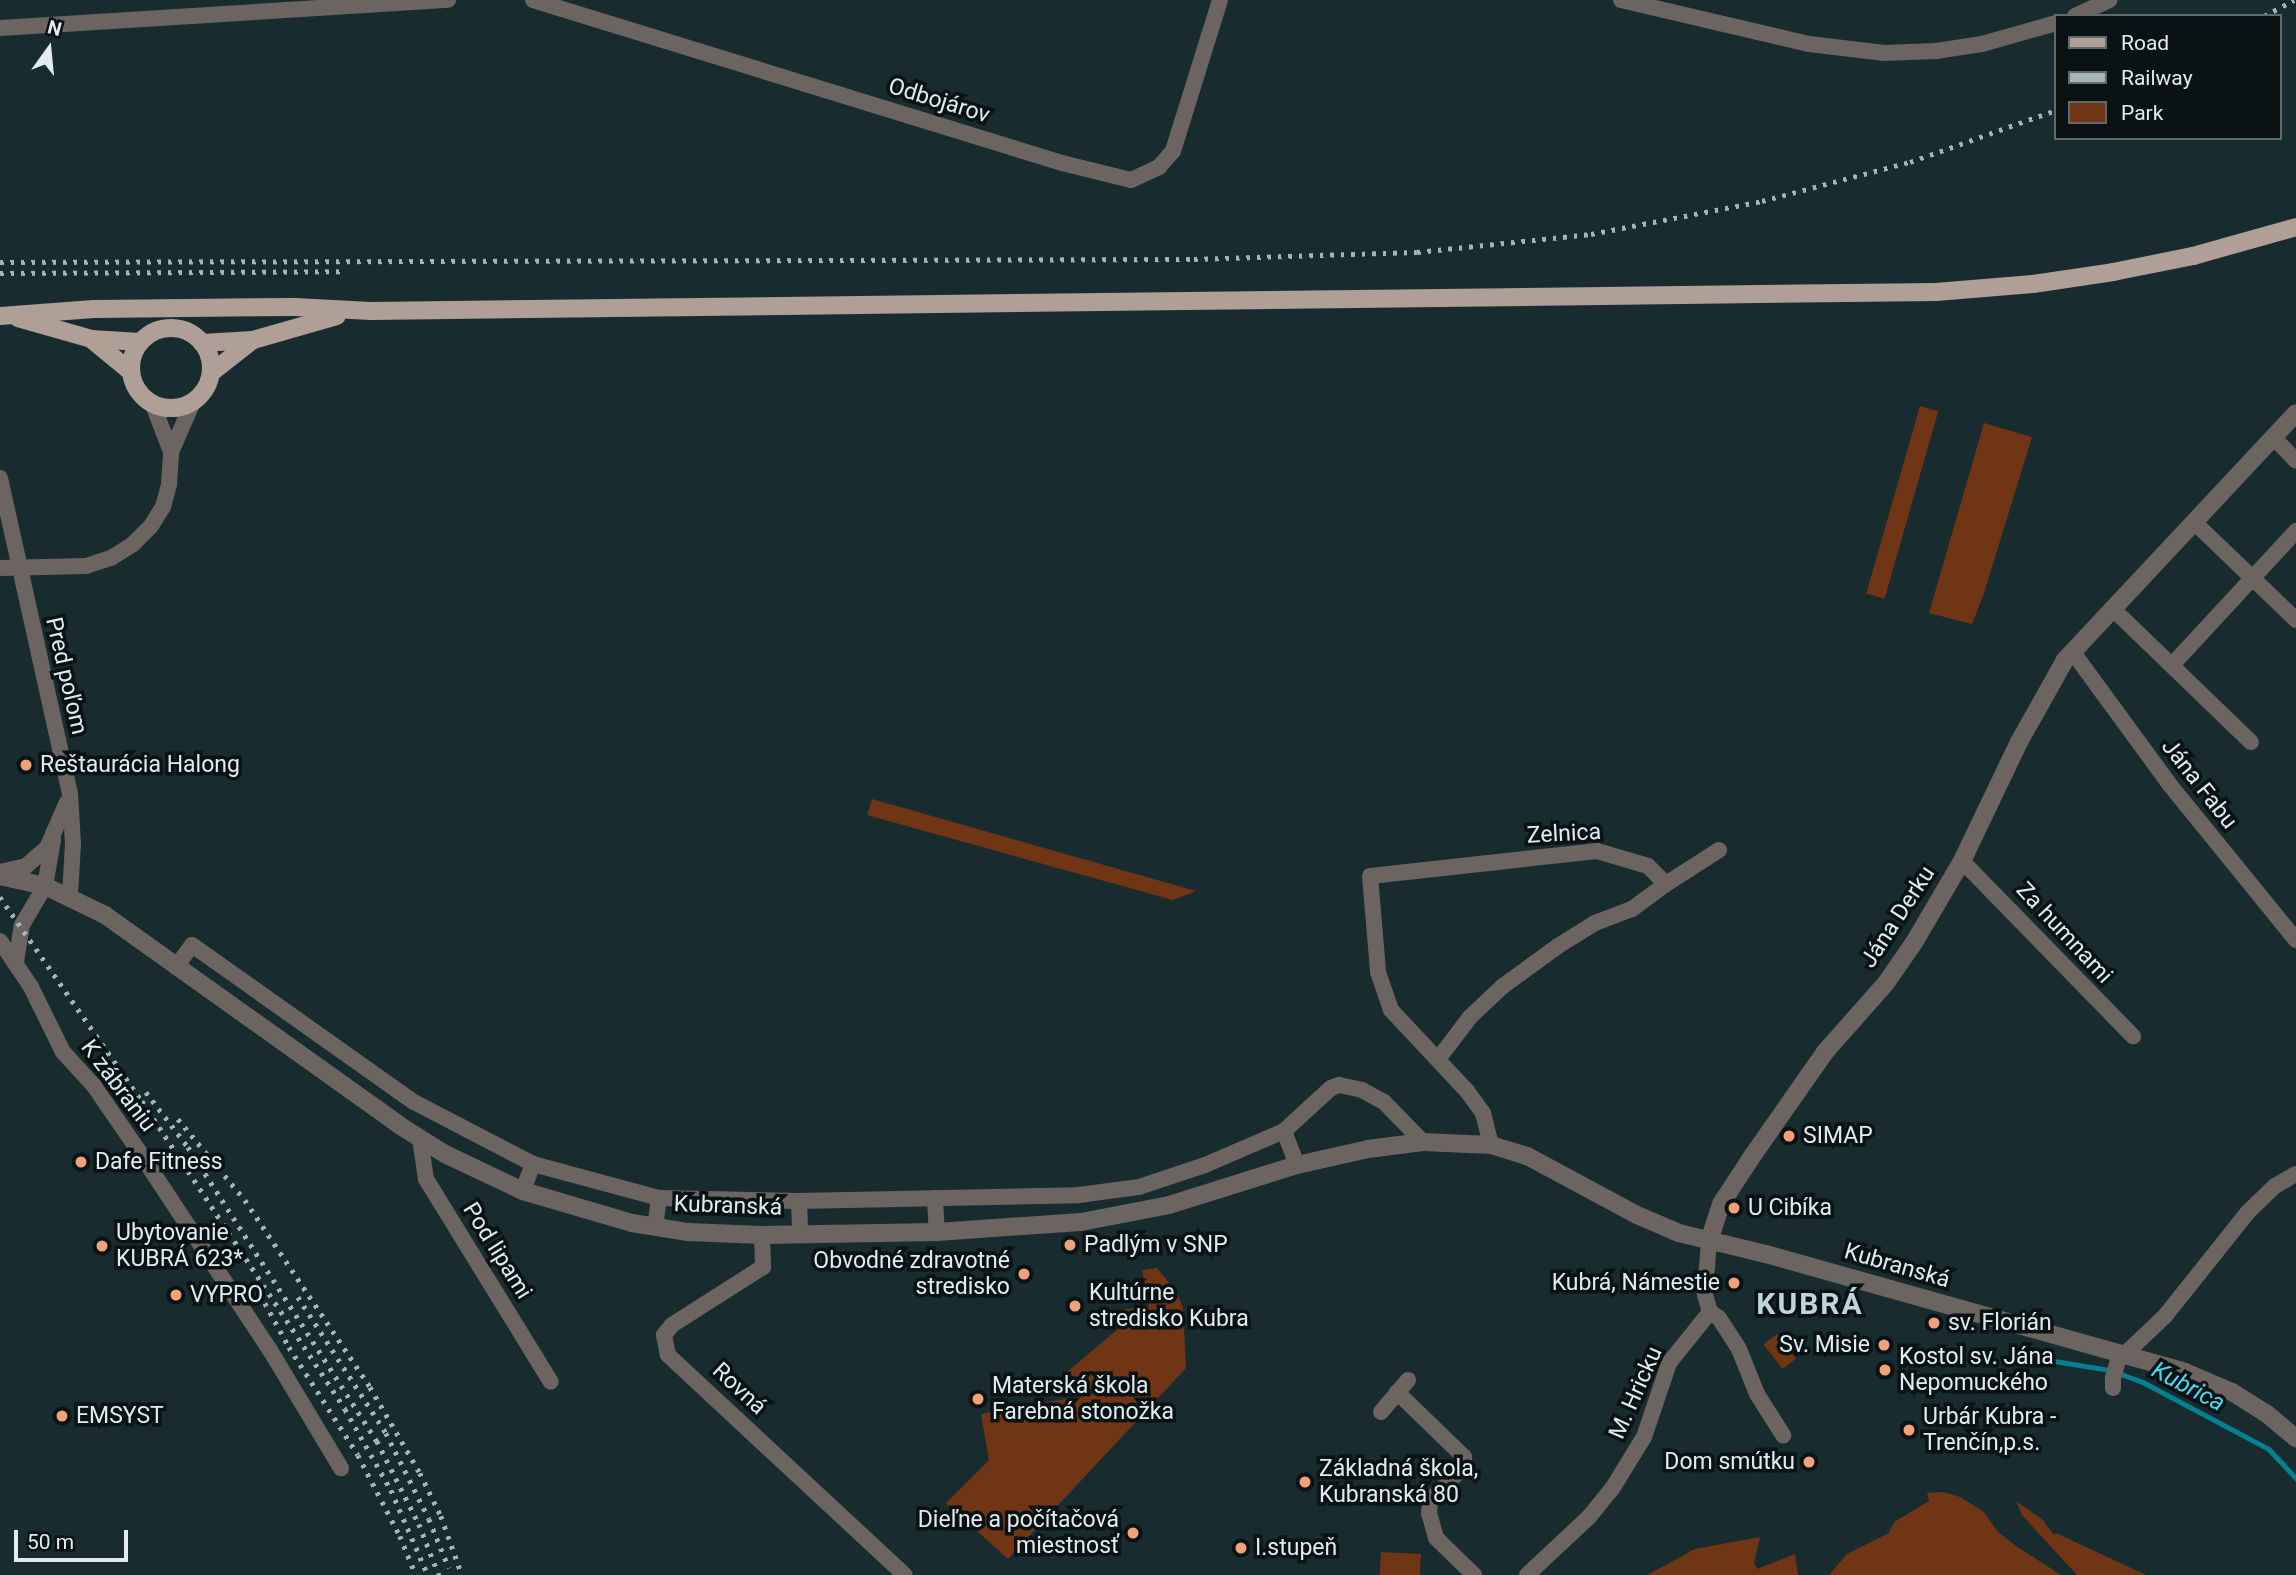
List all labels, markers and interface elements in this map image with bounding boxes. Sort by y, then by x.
north arrow [14,14,84,84]
legend [2054,14,2282,140]
text: N [45,15,64,41]
text: Road [2121,31,2169,55]
text: Railway [2121,66,2193,90]
street label: Odbojárov [885,73,993,129]
text: Park [2121,101,2163,125]
street label: Pred poľom [39,615,93,737]
street label: Jána Fabu [2155,734,2243,834]
place label: Reštaurácia Halong [40,751,240,779]
marker: Reštaurácia Halong [18,757,34,773]
street label: Zelnica [1526,818,1602,850]
street label: Jána Derku [1855,861,1941,973]
street label: Za humnami [2010,877,2118,989]
street label: K zábraniu [75,1035,161,1137]
place label: SIMAP [1803,1122,1873,1150]
marker: SIMAP [1781,1128,1797,1144]
place label: Dafe Fitness [95,1148,223,1176]
marker: Dafe Fitness [73,1154,89,1170]
street label: Kubranská [673,1190,783,1222]
place label: U Cibíka [1748,1194,1832,1222]
street label: Pod lipami [457,1198,537,1304]
marker: U Cibíka [1726,1200,1742,1216]
place label: Ubytovanie KUBRÁ 623* [116,1219,243,1273]
place label: Padlým v SNP [1084,1231,1228,1259]
marker: Padlým v SNP [1062,1237,1078,1253]
marker: Ubytovanie KUBRÁ 623* [94,1238,110,1254]
street label: Kubranská [1841,1238,1953,1294]
place label: Obvodné zdravotné stredisko [813,1247,1010,1301]
marker: Obvodné zdravotné stredisko [1016,1266,1032,1282]
place label: Kubrá, Námestie [1552,1269,1720,1297]
marker: Kubrá, Námestie [1726,1275,1742,1291]
place label: Kultúrne stredisko Kubra [1089,1279,1249,1333]
place label: VYPRO [190,1281,263,1309]
district label: KUBRÁ [1757,1286,1863,1322]
marker: VYPRO [168,1287,184,1303]
marker: Kultúrne stredisko Kubra [1067,1298,1083,1314]
place label: sv. Florián [1948,1309,2052,1337]
marker: sv. Florián [1926,1315,1942,1331]
place label: Sv. Misie [1779,1331,1870,1359]
marker: Sv. Misie [1876,1337,1892,1353]
street label: M. Hricku [1603,1343,1669,1443]
place label: Kostol sv. Jána Nepomuckého [1899,1343,2054,1397]
water label: Kubrica [2147,1356,2229,1418]
street label: Rovná [706,1357,772,1421]
marker: Kostol sv. Jána Nepomuckého [1877,1362,1893,1378]
place label: Materská škola Farebná stonožka [992,1372,1174,1426]
marker: Materská škola Farebná stonožka [970,1391,986,1407]
place label: EMSYST [76,1402,164,1430]
place label: Urbár Kubra - Trenčín,p.s. [1923,1403,2056,1457]
marker: EMSYST [54,1408,70,1424]
marker: Urbár Kubra - Trenčín,p.s. [1901,1422,1917,1438]
place label: Dom smútku [1664,1448,1795,1476]
marker: Dom smútku [1801,1454,1817,1470]
place label: Základná škola, Kubranská 80 [1319,1455,1478,1509]
marker: Základná škola, Kubranská 80 [1297,1474,1313,1490]
place label: Dieľne a počítačová miestnosť [918,1506,1119,1560]
scale bar [18,1516,131,1560]
marker: Dieľne a počítačová miestnosť [1125,1525,1141,1541]
text: 50 m [27,1530,74,1554]
place label: I.stupeň [1255,1534,1337,1562]
marker: I.stupeň [1233,1540,1249,1556]

